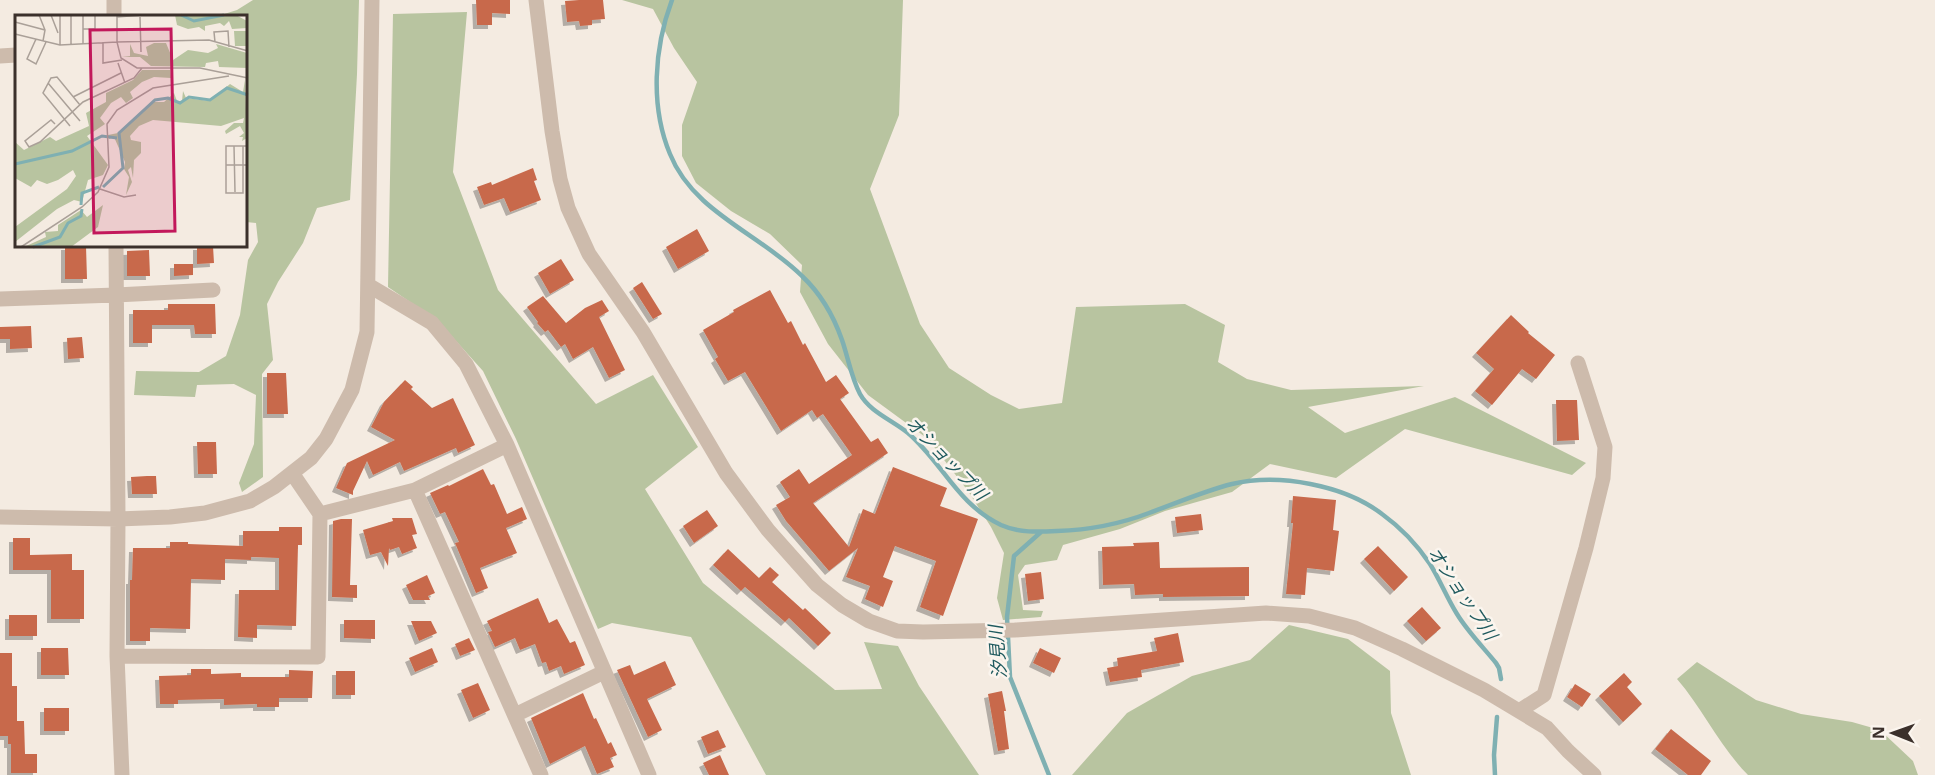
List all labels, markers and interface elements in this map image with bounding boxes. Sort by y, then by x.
inset map [15,15,248,248]
water label: オショップ川 [901,411,995,507]
water label: オショップ川 [1423,542,1504,646]
water label: 汐見川 [983,622,1011,680]
north arrow [1863,703,1923,763]
text: N [1867,726,1889,739]

